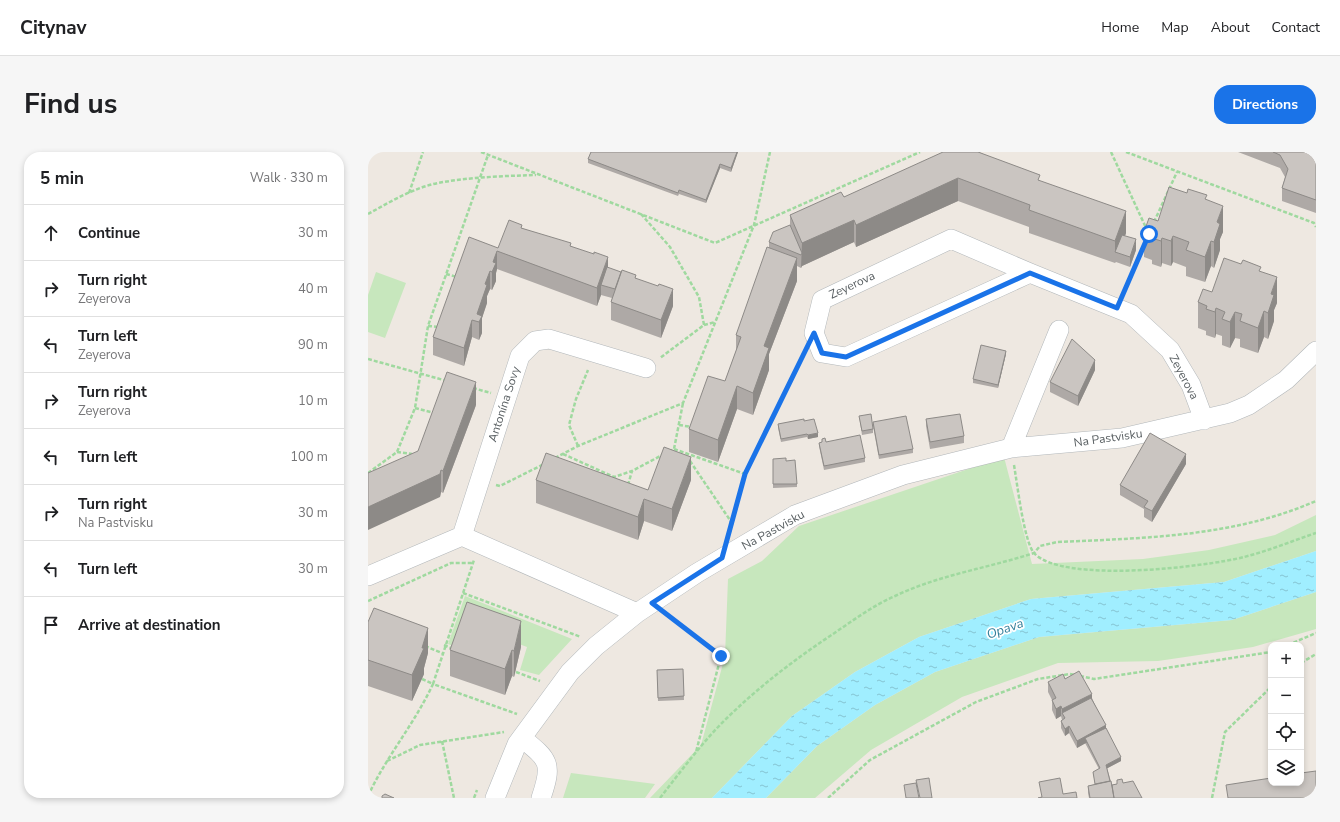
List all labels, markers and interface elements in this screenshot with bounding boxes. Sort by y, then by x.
text: Citynav [20,15,87,41]
text: Home [1101,18,1139,37]
text: Map [1161,18,1189,37]
text: About [1211,18,1250,37]
text: Contact [1272,18,1320,37]
text: Find us [24,85,118,123]
button: Directions [1214,85,1316,124]
text: 5 min [40,167,84,190]
text: Walk · 330 m [250,169,328,187]
icon: ahead [40,222,62,244]
text: Continue [78,223,140,243]
text: 30 m [298,224,328,242]
route start [1140,225,1158,243]
street label: Zeyerova [826,267,878,303]
text: Turn right [78,270,147,290]
icon: right [40,278,62,300]
text: 40 m [298,280,328,298]
text: Zeyerova [78,290,131,308]
text: Turn left [78,326,137,346]
icon: left [40,334,62,356]
text: 90 m [298,336,328,354]
text: Zeyerova [78,346,131,364]
street label: Zeyerova [1165,352,1203,402]
street label: Antonína Sovy [484,363,524,444]
text: Turn right [78,382,147,402]
icon: right [40,390,62,412]
text: 10 m [298,392,328,410]
text: Zeyerova [78,402,131,420]
street label: Na Pastvisku [1072,425,1144,451]
icon: left [40,446,62,468]
text: Turn left [78,447,137,467]
text: 100 m [290,448,328,466]
text: Turn right [78,494,147,514]
icon: right [40,502,62,524]
text: 30 m [298,504,328,522]
street label: Na Pastvisku [739,506,807,554]
text: Na Pastvisku [78,514,153,532]
icon: left [40,558,62,580]
text: Turn left [78,559,137,579]
text: 30 m [298,560,328,578]
icon: arrive [40,614,62,636]
water label: Opava [984,614,1026,644]
text: Arrive at destination [78,615,221,635]
map controls [1268,642,1304,786]
button: + [1268,642,1304,678]
route end [712,647,730,665]
button: − [1268,678,1304,714]
button: locate [1268,714,1304,750]
button: layers [1268,750,1304,786]

